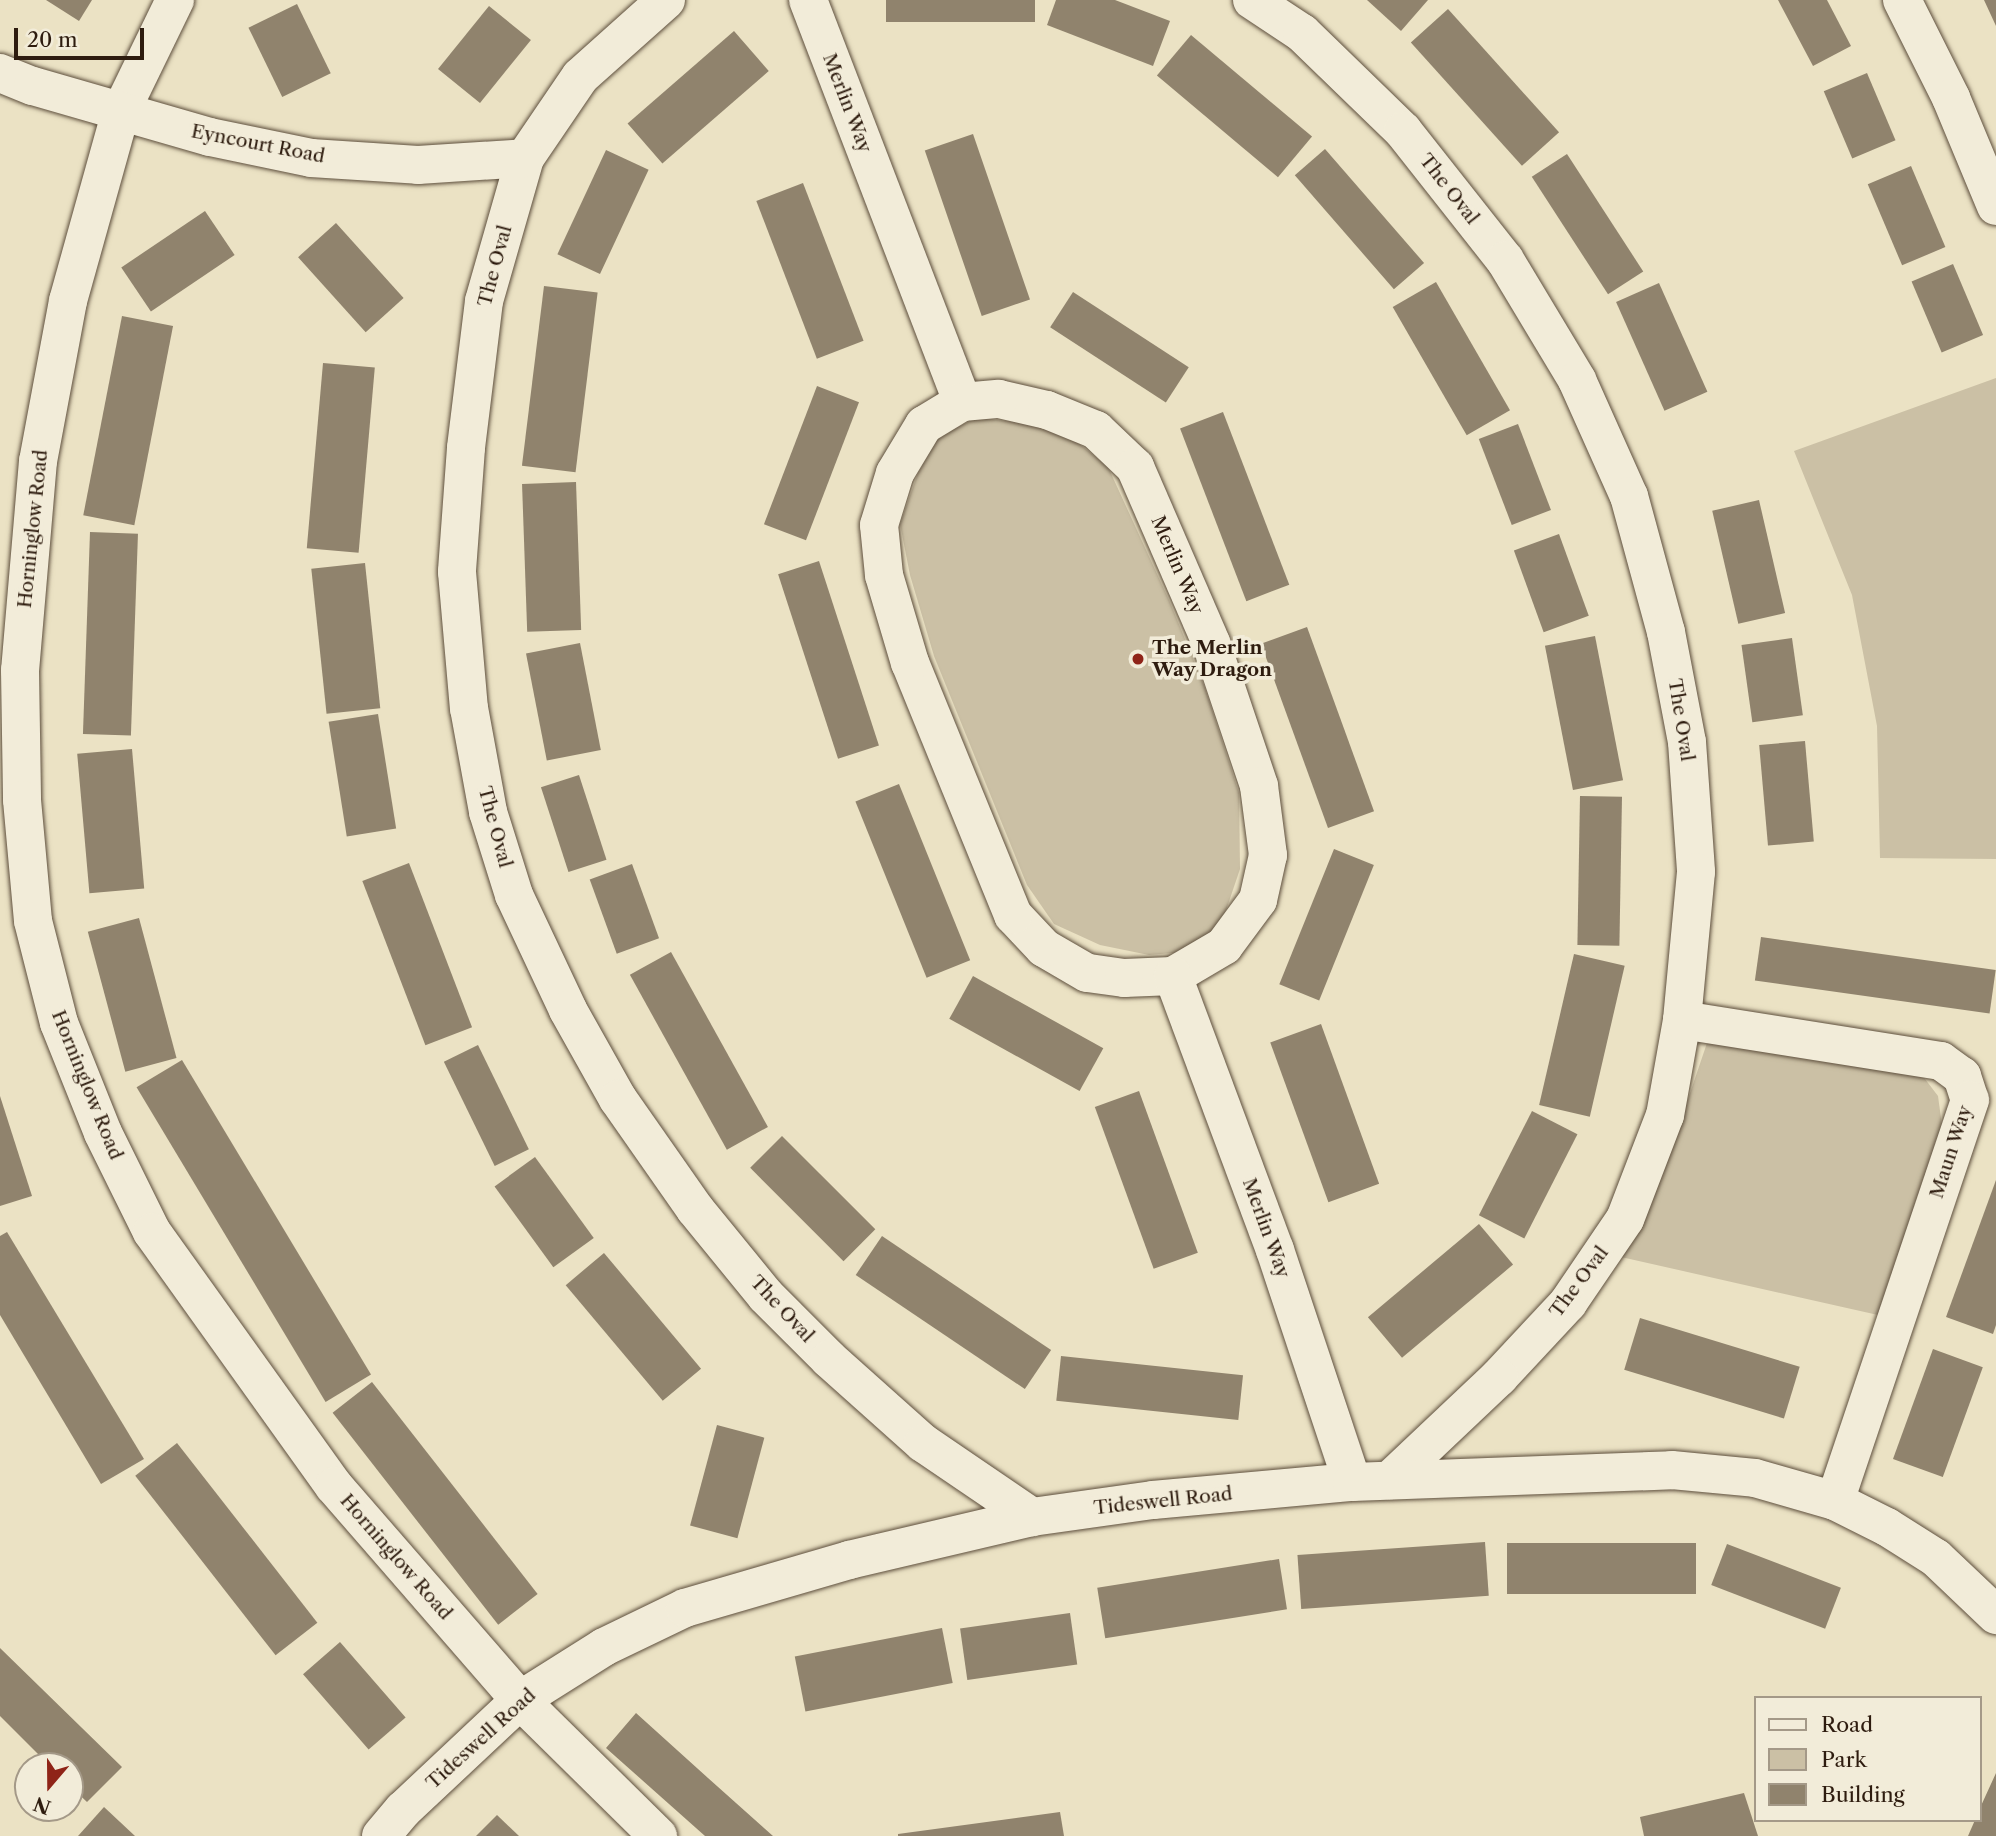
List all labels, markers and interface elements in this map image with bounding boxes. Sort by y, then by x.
scale bar [18,14,147,58]
text: 20 m [27,27,78,52]
street label: Merlin Way [818,50,876,156]
street label: Eyncourt Road [189,120,327,168]
street label: The Oval [1414,149,1484,229]
street label: The Oval [473,223,517,309]
street label: Horninglow Road [13,448,53,610]
street label: Merlin Way [1146,512,1208,618]
place label: The Merlin Way Dragon [1152,637,1273,681]
marker: The Merlin Way Dragon [1130,651,1146,667]
street label: The Oval [1663,677,1699,763]
street label: The Oval [473,784,517,870]
street label: Horninglow Road [47,1007,127,1163]
street label: Maun Way [1925,1102,1977,1202]
street label: Merlin Way [1237,1175,1295,1281]
street label: The Oval [1545,1242,1613,1322]
street label: The Oval [745,1271,819,1347]
street label: Tideswell Road [1093,1482,1233,1520]
street label: Horninglow Road [335,1489,457,1625]
street label: Tideswell Road [422,1684,540,1794]
legend [1755,1696,1982,1822]
text: Road [1821,1712,1873,1737]
text: Park [1821,1747,1867,1772]
north arrow [14,1752,84,1822]
text: Building [1821,1782,1905,1807]
text: N [31,1792,54,1819]

